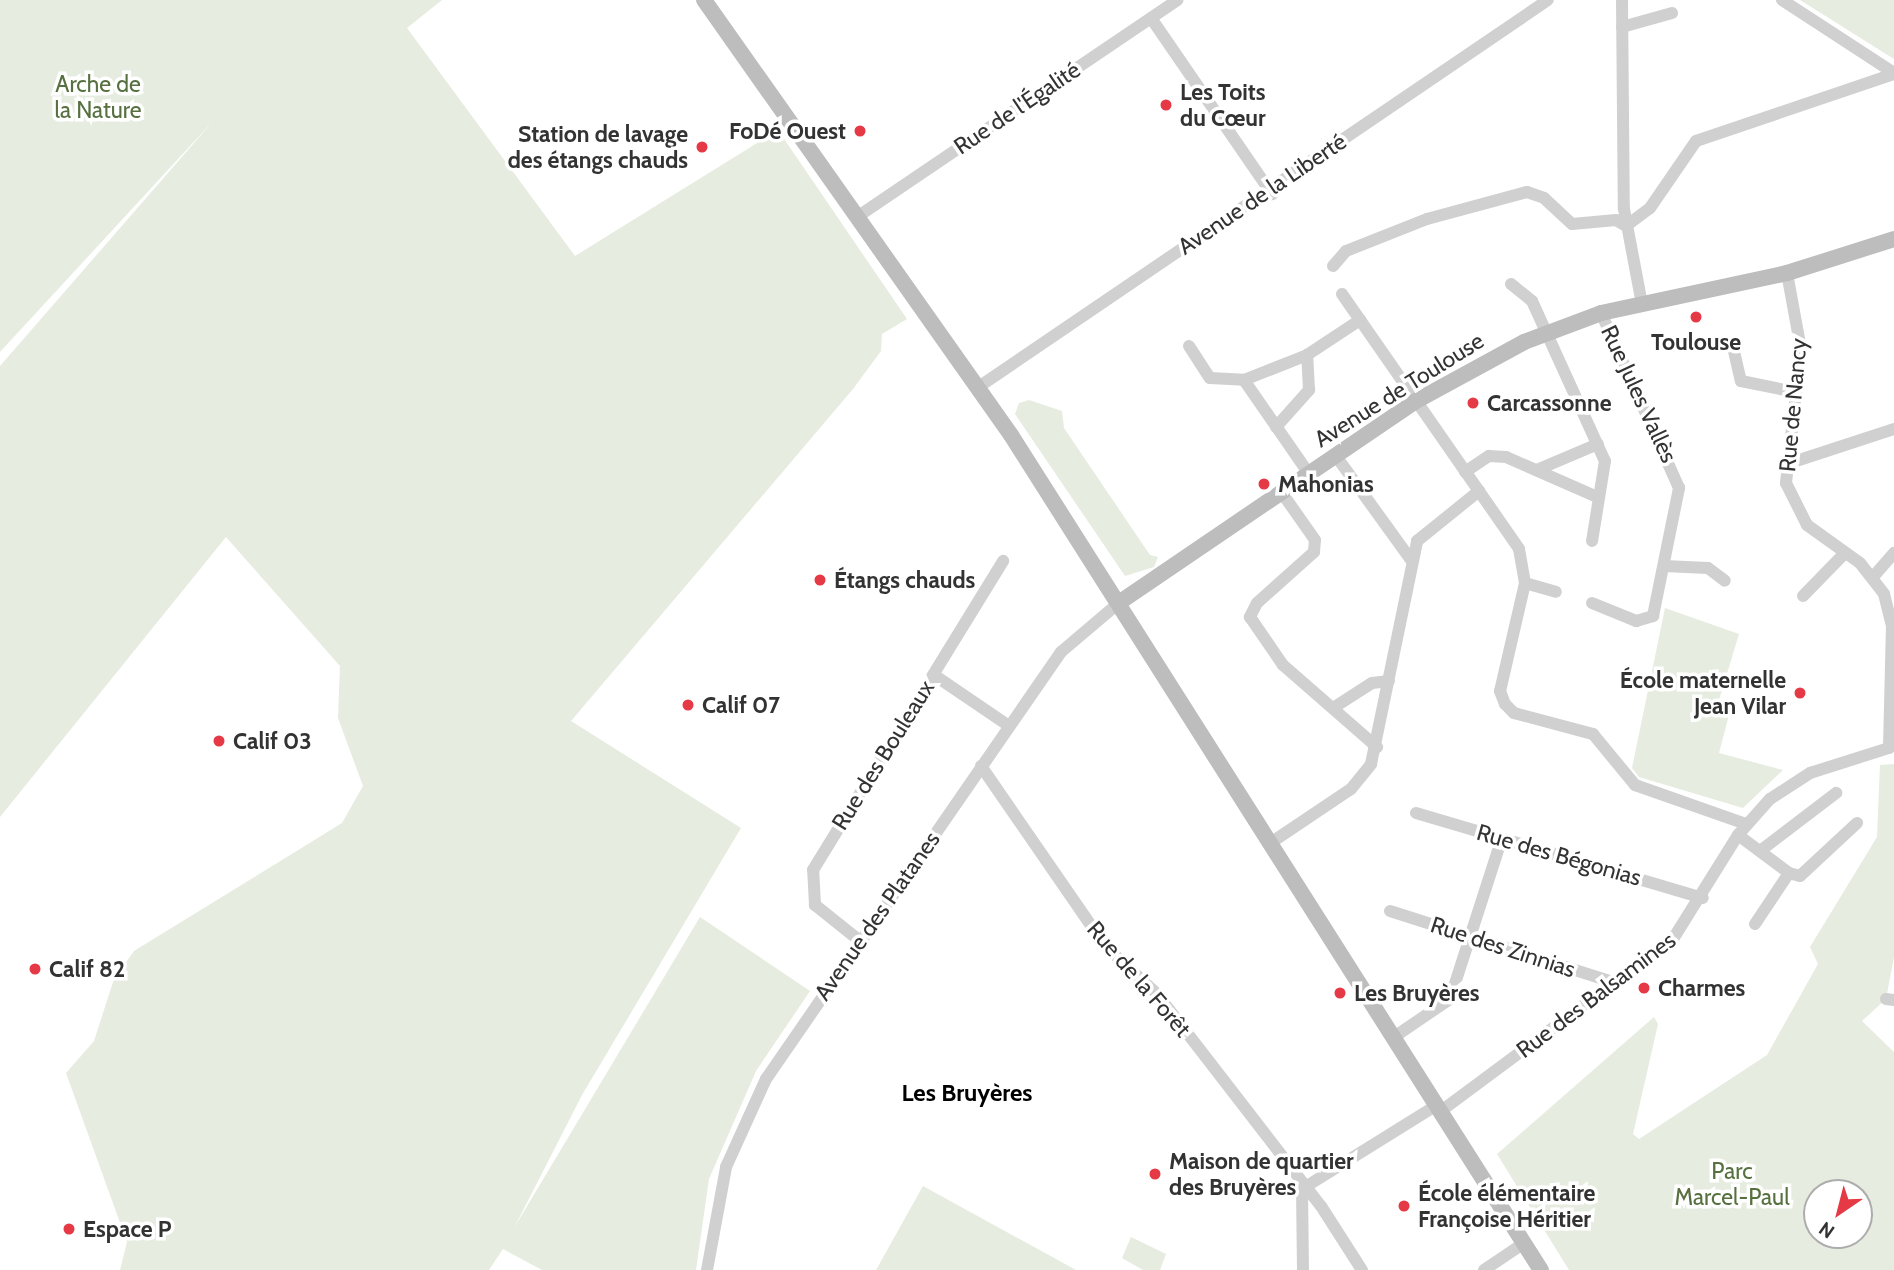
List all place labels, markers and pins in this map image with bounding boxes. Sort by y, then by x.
place label: Les Toits du Cœur [1180,78,1266,132]
marker: Les Toits du Cœur [1158,97,1174,113]
place label: FoDé Ouest [729,117,846,145]
place label: Station de lavage des étangs chauds [508,120,688,174]
marker: FoDé Ouest [852,123,868,139]
marker: Station de lavage des étangs chauds [694,139,710,155]
marker: Toulouse [1688,309,1704,325]
place label: Toulouse [1651,328,1741,356]
place label: Carcassonne [1487,389,1612,417]
marker: Carcassonne [1465,395,1481,411]
place label: Mahonias [1278,470,1374,498]
marker: Mahonias [1256,476,1272,492]
place label: Étangs chauds [834,566,975,594]
marker: Étangs chauds [812,572,828,588]
place label: École maternelle Jean Vilar [1620,666,1786,720]
marker: École maternelle Jean Vilar [1792,685,1808,701]
place label: Calif 07 [702,691,780,719]
marker: Calif 07 [680,697,696,713]
place label: Calif 03 [233,727,312,755]
marker: Calif 03 [211,733,227,749]
place label: Calif 82 [49,955,125,983]
marker: Calif 82 [27,961,43,977]
place label: Charmes [1658,974,1745,1002]
place label: Les Bruyères [1354,979,1480,1007]
marker: Charmes [1636,980,1652,996]
marker: Les Bruyères [1332,985,1348,1001]
place label: Maison de quartier des Bruyères [1169,1147,1354,1201]
marker: Maison de quartier des Bruyères [1147,1166,1163,1182]
place label: École élémentaire Françoise Héritier [1418,1179,1595,1233]
marker: École élémentaire Françoise Héritier [1396,1198,1412,1214]
place label: Espace P [83,1215,172,1243]
marker: Espace P [61,1221,77,1237]

